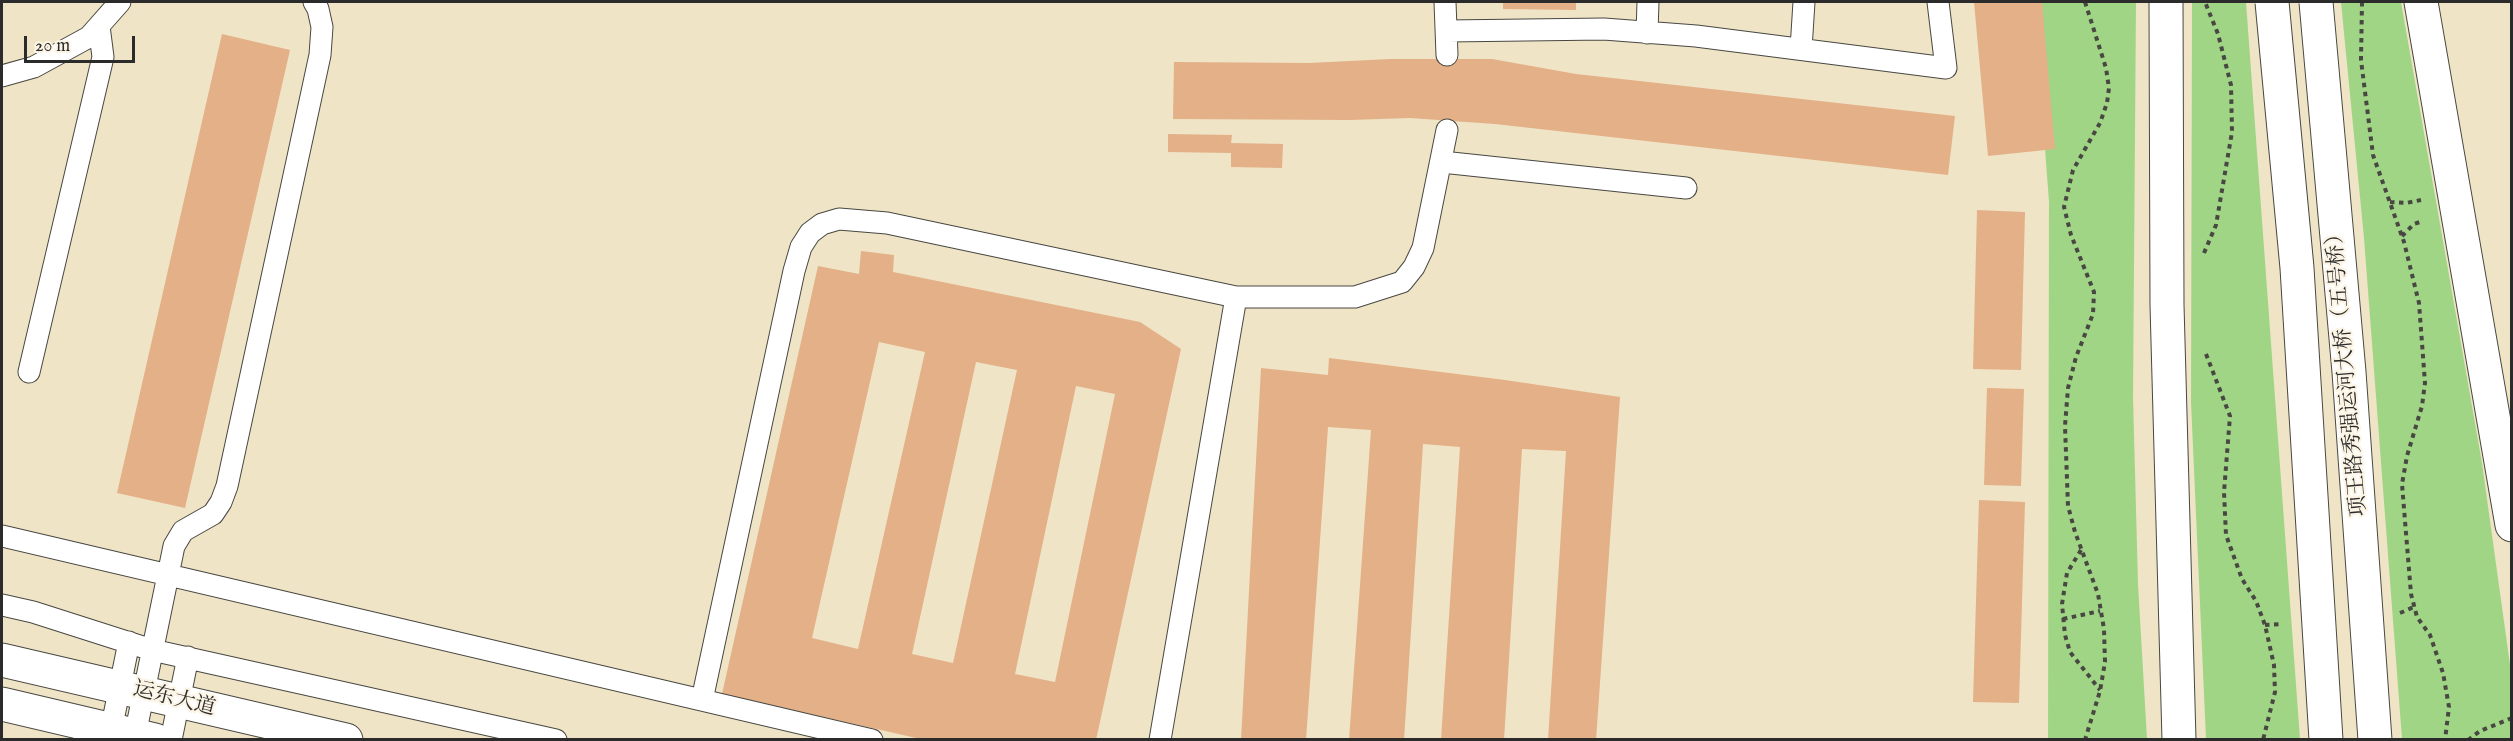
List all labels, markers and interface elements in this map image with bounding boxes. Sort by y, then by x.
scale bar [27,24,138,62]
text: 20 m [35,35,70,58]
street label: 项王路秀强运河大桥（五号桥） [2323,222,2373,518]
street label: 运东大道 [130,678,218,722]

